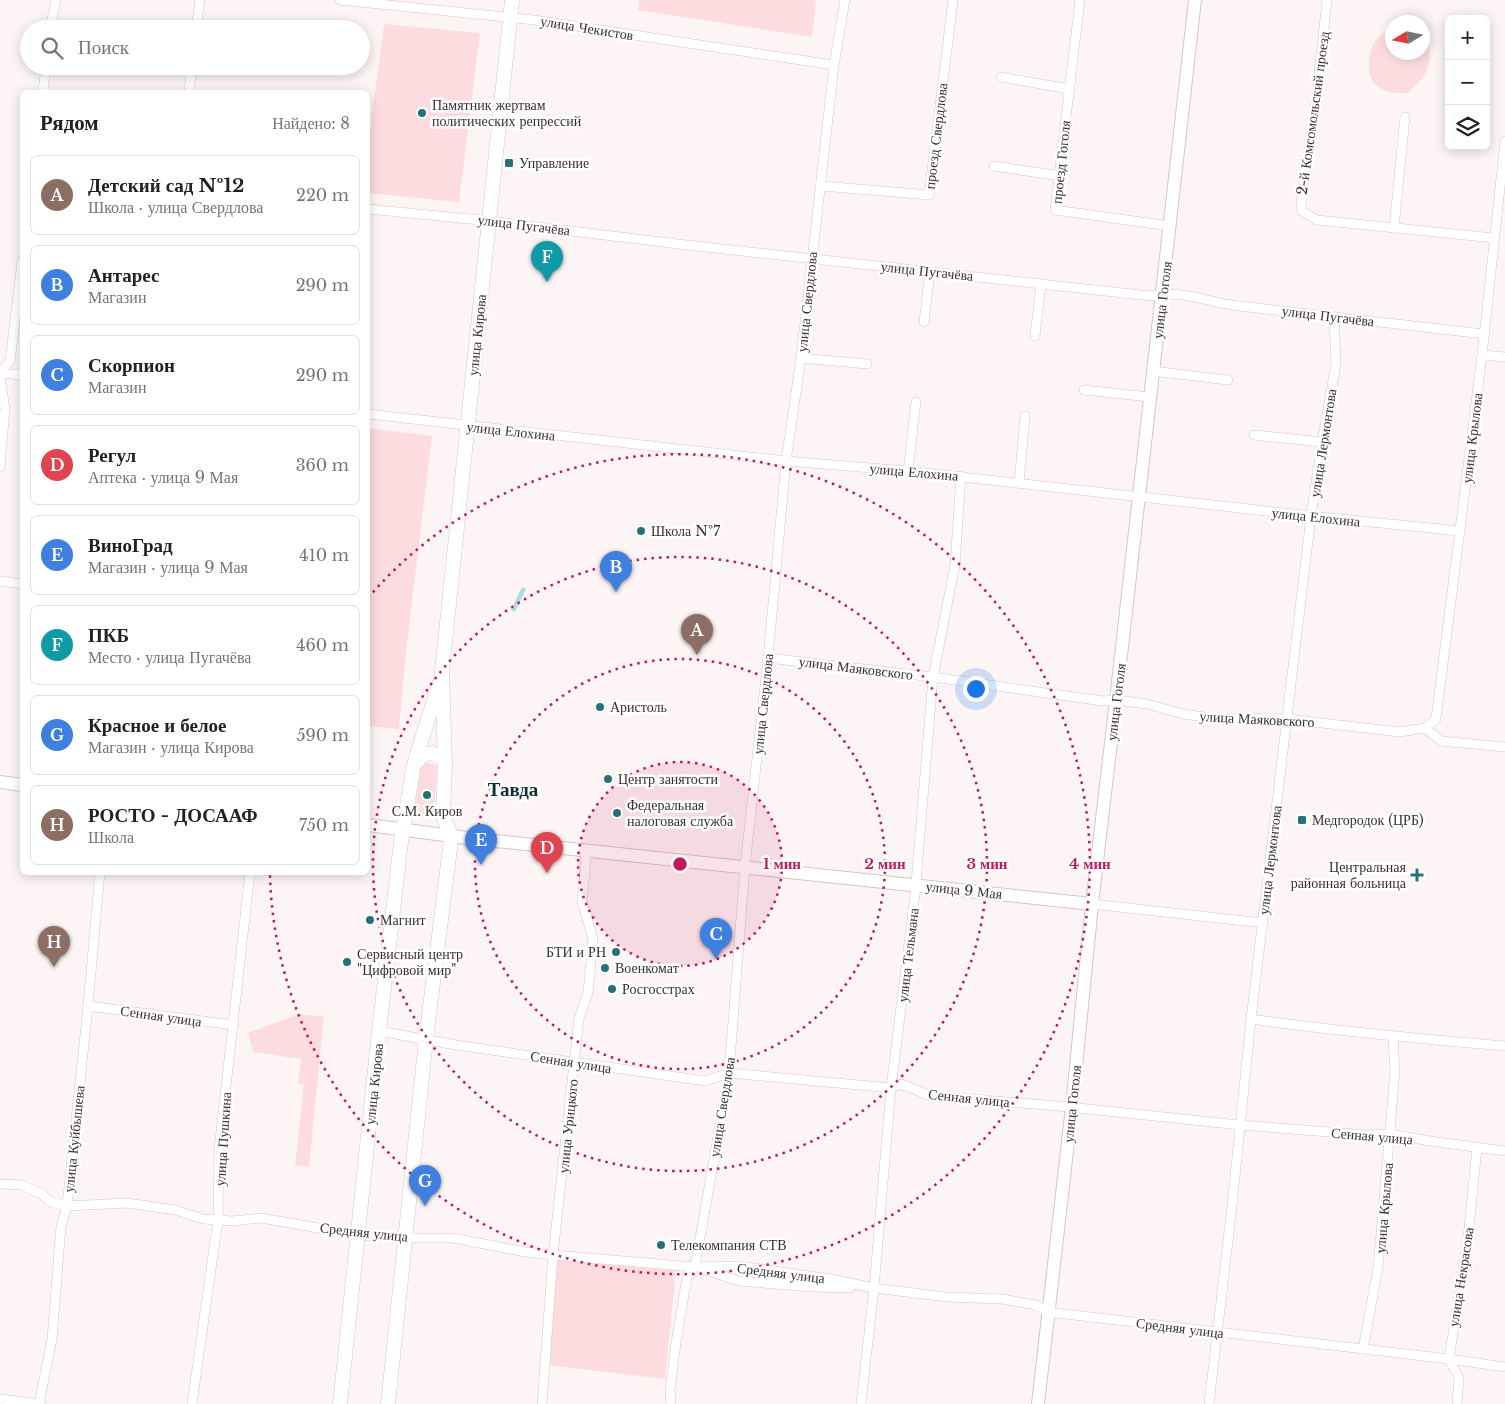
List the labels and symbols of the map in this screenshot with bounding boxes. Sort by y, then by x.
street label: улица Чекистов [539,12,635,44]
north arrow [1385,15,1430,60]
street label: 2-й Комсомольский проезд [1293,30,1333,196]
street label: проезд Свердлова [921,81,952,190]
place label: Памятник жертвам политических репрессий [432,96,582,130]
marker: Памятник жертвам политических репрессий [416,107,428,119]
street label: проезд Гоголя [1048,119,1074,205]
place label: Управление [519,154,589,172]
marker: Управление [503,157,515,169]
street label: улица Пугачёва [477,210,572,240]
pin: F [531,241,563,282]
street label: улица Свердлова [793,250,821,353]
street label: улица Пугачёва [880,257,975,285]
street label: улица Гоголя [1148,260,1176,340]
street label: улица Кирова [464,292,490,377]
street label: улица Пугачёва [1281,301,1376,331]
street label: улица Лермонтова [1306,387,1341,499]
street label: улица Крылова [1458,391,1487,484]
street label: улица Елохина [466,417,557,445]
street label: улица Елохина [869,459,960,485]
street label: улица Елохина [1271,503,1362,531]
place label: Школа №7 [651,522,721,540]
marker: Школа №7 [635,525,647,537]
pin: B [600,551,632,592]
pin: A [681,614,713,655]
street label: улица Свердлова [749,652,777,755]
street label: улица Маяковского [798,652,914,684]
street label: улица Гоголя [1102,662,1130,742]
your location [963,676,989,702]
place label: Аристоль [610,698,667,716]
marker: Аристоль [594,701,606,713]
street label: улица Маяковского [1199,707,1315,731]
place label: Центр занятости [618,770,718,788]
marker: Центр занятости [602,773,614,785]
district label: Тавда [488,778,539,801]
marker: С.М. Киров [421,789,433,801]
place label: Федеральная налоговая служба [627,796,734,830]
place label: С.М. Киров [392,802,463,820]
street label: улица Лермонтова [1254,804,1286,916]
marker: Федеральная налоговая служба [611,807,623,819]
place label: Медгородок (ЦРБ) [1312,811,1424,829]
marker: Медгородок (ЦРБ) [1296,814,1308,826]
pin: E [465,824,497,865]
pin: D [531,832,563,873]
text: 1 мин [763,854,801,873]
text: 2 мин [864,854,906,873]
text: 3 мин [966,854,1008,873]
text: 4 мин [1069,854,1111,873]
centre of rings [671,855,689,873]
place label: Центральная районная больница [1291,858,1407,892]
marker: Центральная районная больница [1410,868,1424,882]
street label: улица 9 Мая [925,877,1004,903]
street label: улица Тельмана [893,906,923,1003]
place label: Магнит [380,911,426,929]
marker: Магнит [364,914,376,926]
pin: C [700,918,732,959]
pin: H [38,926,70,967]
place label: БТИ и РН [546,943,606,961]
place label: Сервисный центр "Цифровой мир" [357,945,463,979]
marker: БТИ и РН [610,946,622,958]
marker: Сервисный центр "Цифровой мир" [341,956,353,968]
place label: Военкомат [615,959,679,977]
marker: Военкомат [599,962,611,974]
place label: Росгосстрах [622,980,695,998]
marker: Росгосстрах [606,983,618,995]
street label: Сенная улица [119,1001,204,1031]
street label: улица Кирова [361,1041,387,1126]
street label: Сенная улица [529,1047,614,1077]
street label: улица Свердлова [705,1055,739,1158]
street label: улица Гоголя [1059,1064,1085,1144]
street label: улица Урицкого [554,1078,582,1174]
street label: улица Куйбышева [59,1084,89,1193]
street label: Сенная улица [927,1085,1011,1111]
street label: улица Пушкина [211,1090,235,1187]
street label: Сенная улица [1330,1123,1414,1149]
street label: улица Крылова [1371,1161,1397,1254]
pin: G [409,1165,441,1206]
street label: Средняя улица [319,1218,410,1246]
street label: улица Некрасова [1444,1225,1478,1328]
place label: Телекомпания СТВ [671,1236,787,1254]
marker: Телекомпания СТВ [655,1239,667,1251]
street label: Средняя улица [736,1259,827,1287]
street label: Средняя улица [1135,1314,1226,1342]

